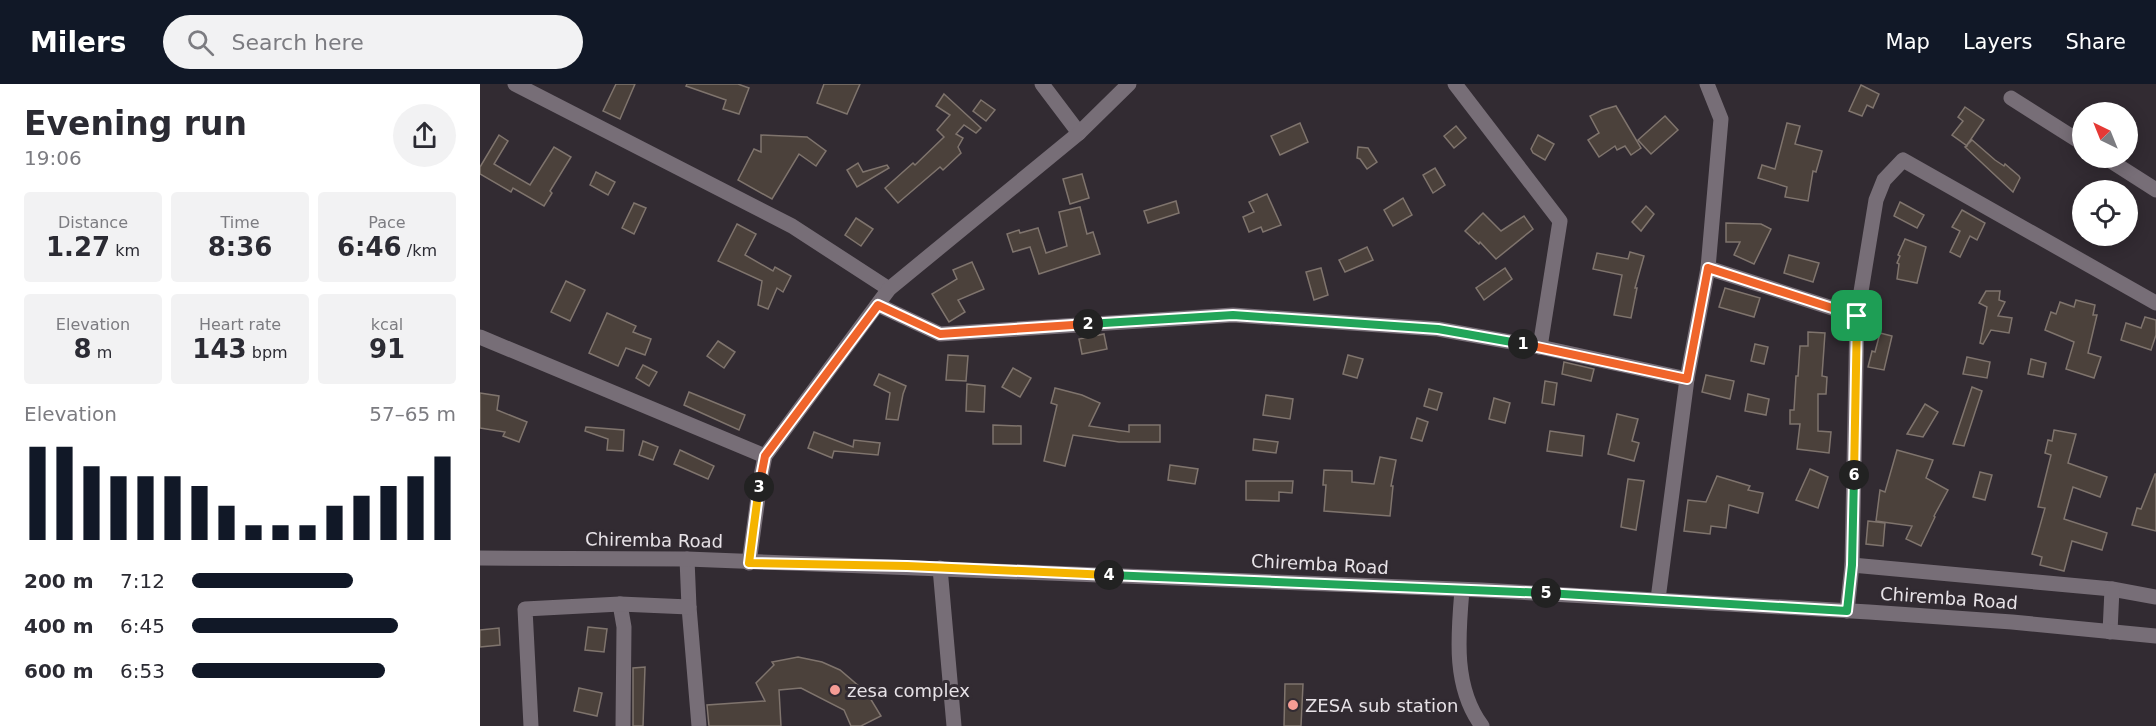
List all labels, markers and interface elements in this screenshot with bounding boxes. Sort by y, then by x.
search box [163,15,583,69]
text: Milers [30,26,127,59]
icon: search [184,26,217,59]
text: Search here [232,30,364,55]
text: Map [1886,30,1930,54]
text: Layers [1963,30,2032,54]
text: Share [2065,30,2126,54]
north arrow [2072,102,2138,168]
map controls [2072,102,2138,246]
text: Evening run [24,104,247,143]
button: share [393,104,456,167]
text: 19:06 [24,146,82,170]
button: locate [2072,180,2138,246]
text: Distance [58,213,128,232]
text: Time [220,213,260,232]
text: Pace [368,213,406,232]
text: 1.27 [46,232,110,262]
text: 8:36 [208,232,272,262]
text: 6:46 [337,232,402,262]
text: km [110,241,140,260]
text: /km [402,241,437,260]
pin [1831,290,1882,341]
icon: arrive [1840,299,1873,332]
pin: 2 [1073,309,1103,339]
text: 2 [1082,314,1094,333]
text: Elevation [56,315,130,334]
text: Heart rate [199,315,281,334]
text: kcal [371,315,403,334]
pin: 1 [1508,329,1538,359]
text: 8 [74,334,92,364]
text: 143 [192,334,247,364]
text: 91 [369,334,405,364]
text: 1 [1517,334,1529,353]
text: m [92,343,112,362]
text: bpm [247,343,288,362]
text: Elevation [24,402,117,426]
text: 57–65 m [369,402,456,426]
pin: 6 [1839,460,1869,490]
text: 6 [1848,465,1860,484]
pin: 3 [744,472,774,502]
text: 3 [753,477,765,496]
street label: Chiremba Road [585,528,723,552]
street label: Chiremba Road [1251,550,1389,578]
pin: 4 [1094,560,1124,590]
text: 4 [1103,565,1115,584]
text: 200 m [24,569,94,593]
text: 7:12 [120,569,165,593]
pin: 5 [1531,578,1561,608]
text: 5 [1540,583,1552,602]
street label: Chiremba Road [1879,583,2019,613]
text: 400 m [24,614,94,638]
text: 6:45 [120,614,165,638]
text: 600 m [24,659,94,683]
text: 6:53 [120,659,165,683]
place label: zesa complex [847,680,970,701]
marker: zesa complex [828,683,842,697]
place label: ZESA sub station [1305,695,1458,716]
marker: ZESA sub station [1286,698,1300,712]

